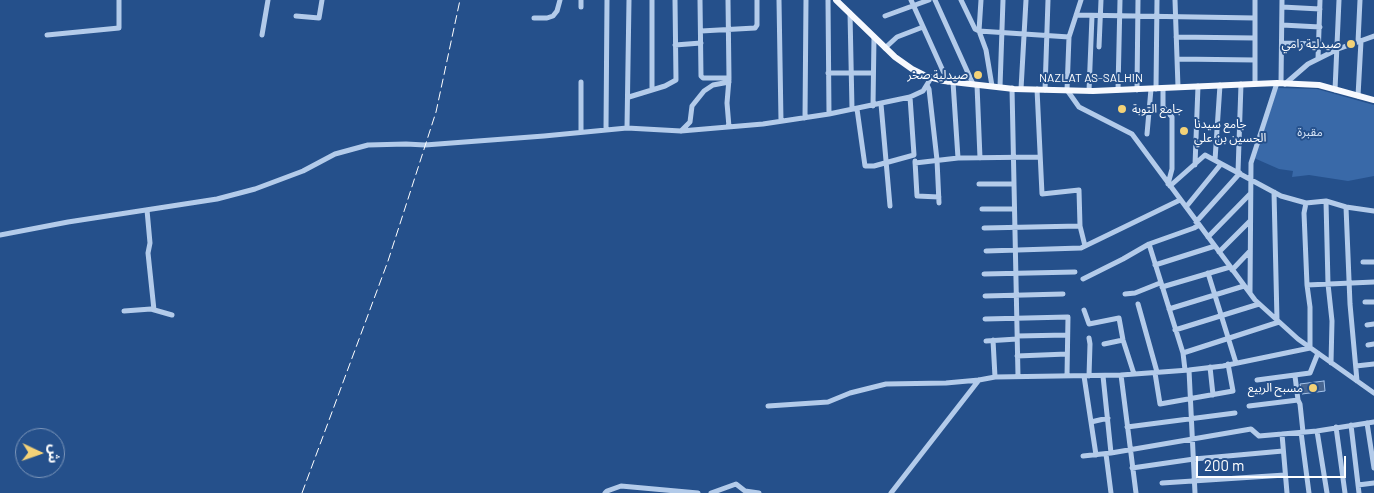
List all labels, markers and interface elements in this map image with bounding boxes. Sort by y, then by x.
place label: صيدلية رامي [1281,37,1341,51]
marker: صيدلية رامي [1345,38,1357,50]
place label: صيدلية صخر [907,68,968,82]
marker: صيدلية صخر [972,69,984,81]
street label: NAZLAT AS-SALHIN [1039,71,1143,85]
place label: جامع التوبة [1132,102,1183,116]
marker: جامع التوبة [1116,103,1128,115]
place label: جامع سيدنا الحسين بن علي [1194,117,1266,145]
marker: جامع سيدنا الحسين بن علي [1178,125,1190,137]
park label: مقبرة [1297,125,1323,139]
place label: مسبح الربيع [1248,381,1303,395]
marker: مسبح الربيع [1307,382,1319,394]
north arrow [15,428,65,478]
text: ش [45,444,63,464]
scale bar [1199,446,1349,478]
text: 200 m [1204,456,1244,474]

